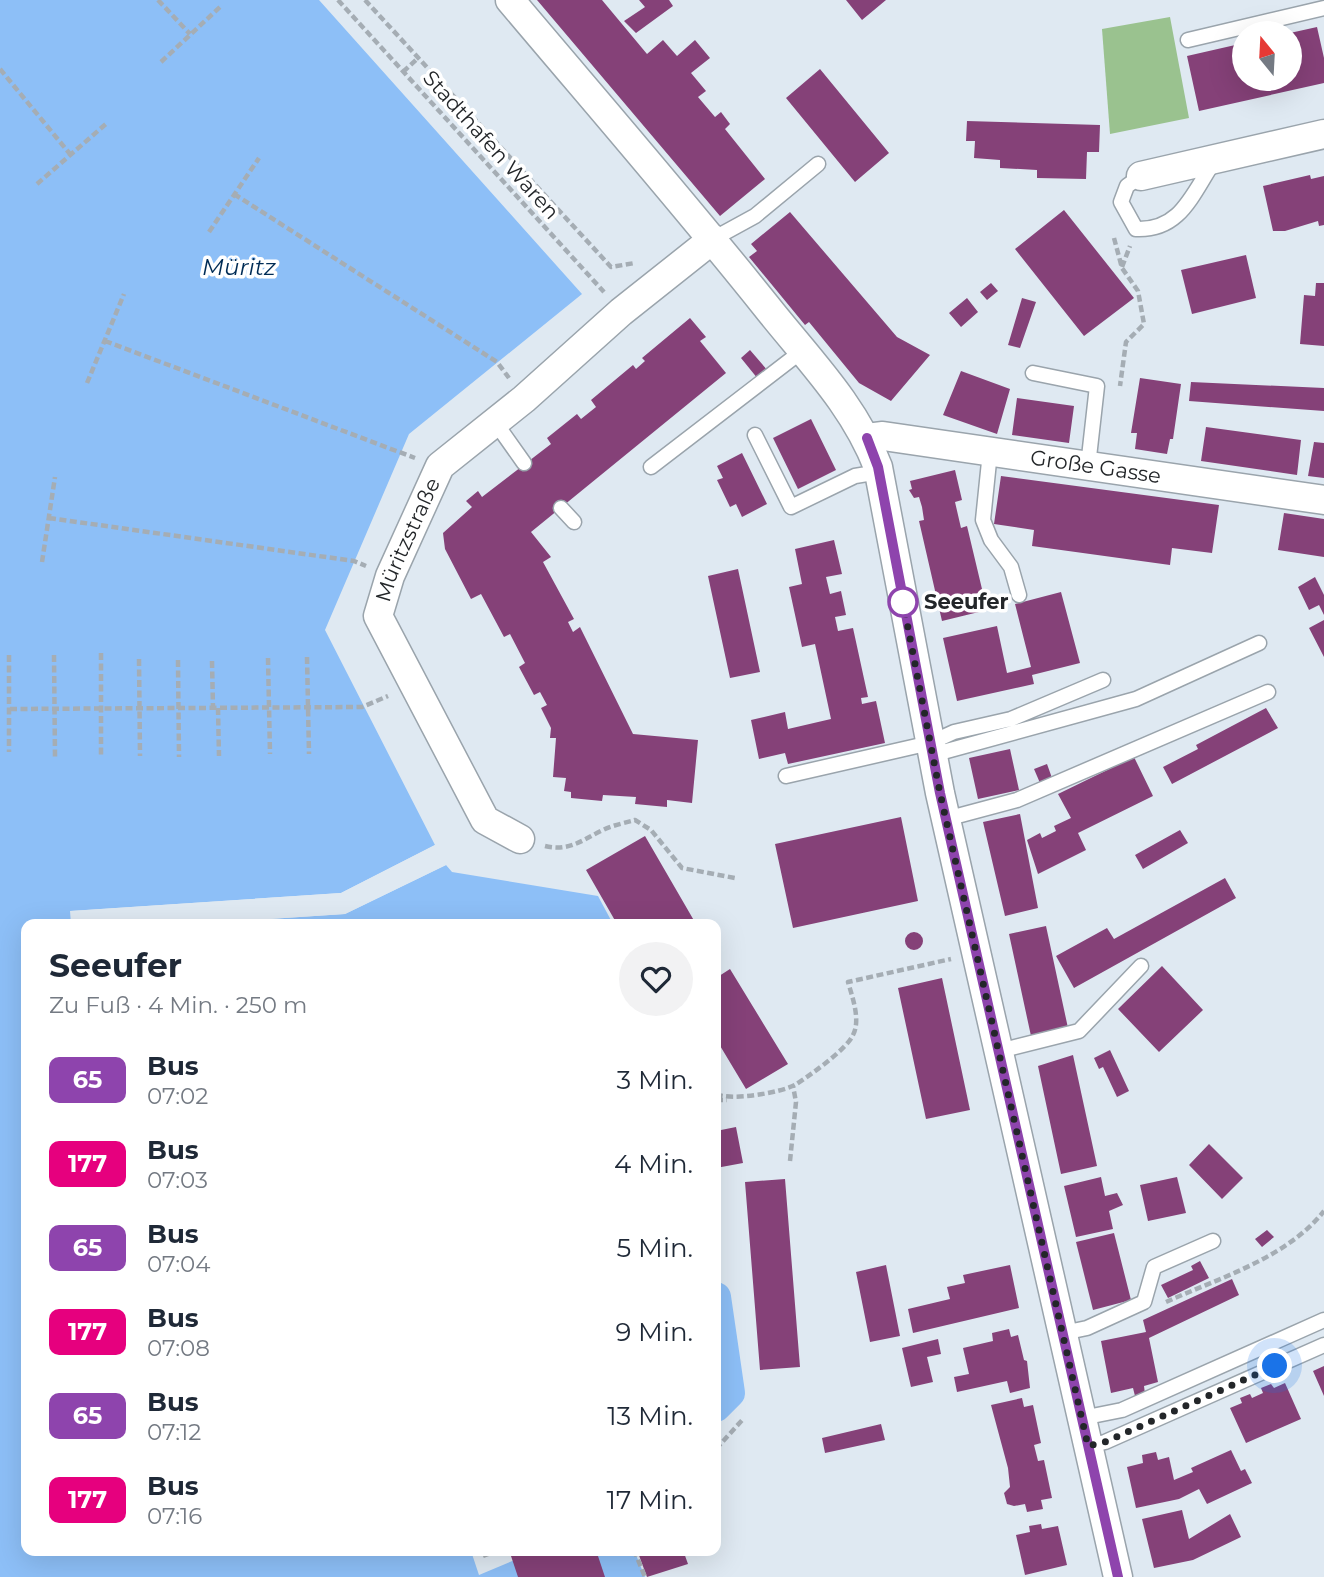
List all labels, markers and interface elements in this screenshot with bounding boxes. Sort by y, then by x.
north arrow [1232,21,1302,91]
map controls [1232,21,1302,91]
street label: Stadthafen Waren [418,65,565,224]
water label: Müritz [202,253,276,281]
street label: Große Gasse [1029,445,1163,488]
street label: Müritzstraße [370,474,445,605]
marker: Seeufer [888,587,918,617]
place label: Seeufer [924,589,1009,614]
button: heart [619,942,693,1016]
text: Seeufer [49,945,182,985]
text: Zu Fuß · 4 Min. · 250 m [49,991,308,1019]
text: Bus [147,1050,199,1082]
text: 3 Min. [617,1064,693,1096]
text: 65 [73,1065,102,1094]
text: 07:02 [147,1082,208,1110]
text: Bus [147,1134,199,1166]
text: 4 Min. [614,1148,693,1180]
text: 177 [68,1149,107,1178]
text: 07:03 [147,1166,208,1194]
text: Bus [147,1218,199,1250]
text: 5 Min. [617,1232,693,1264]
text: 65 [73,1233,102,1262]
text: 07:04 [147,1250,210,1278]
text: Bus [147,1302,199,1334]
text: 9 Min. [615,1316,693,1348]
text: 177 [68,1317,107,1346]
text: 07:08 [147,1334,210,1362]
your location [1257,1348,1292,1383]
text: Bus [147,1386,199,1418]
text: 13 Min. [607,1400,693,1432]
text: 65 [73,1401,102,1430]
text: 07:12 [147,1418,201,1446]
text: Bus [147,1470,199,1502]
text: 17 Min. [607,1484,693,1516]
text: 177 [68,1485,107,1514]
text: 07:16 [147,1502,202,1530]

